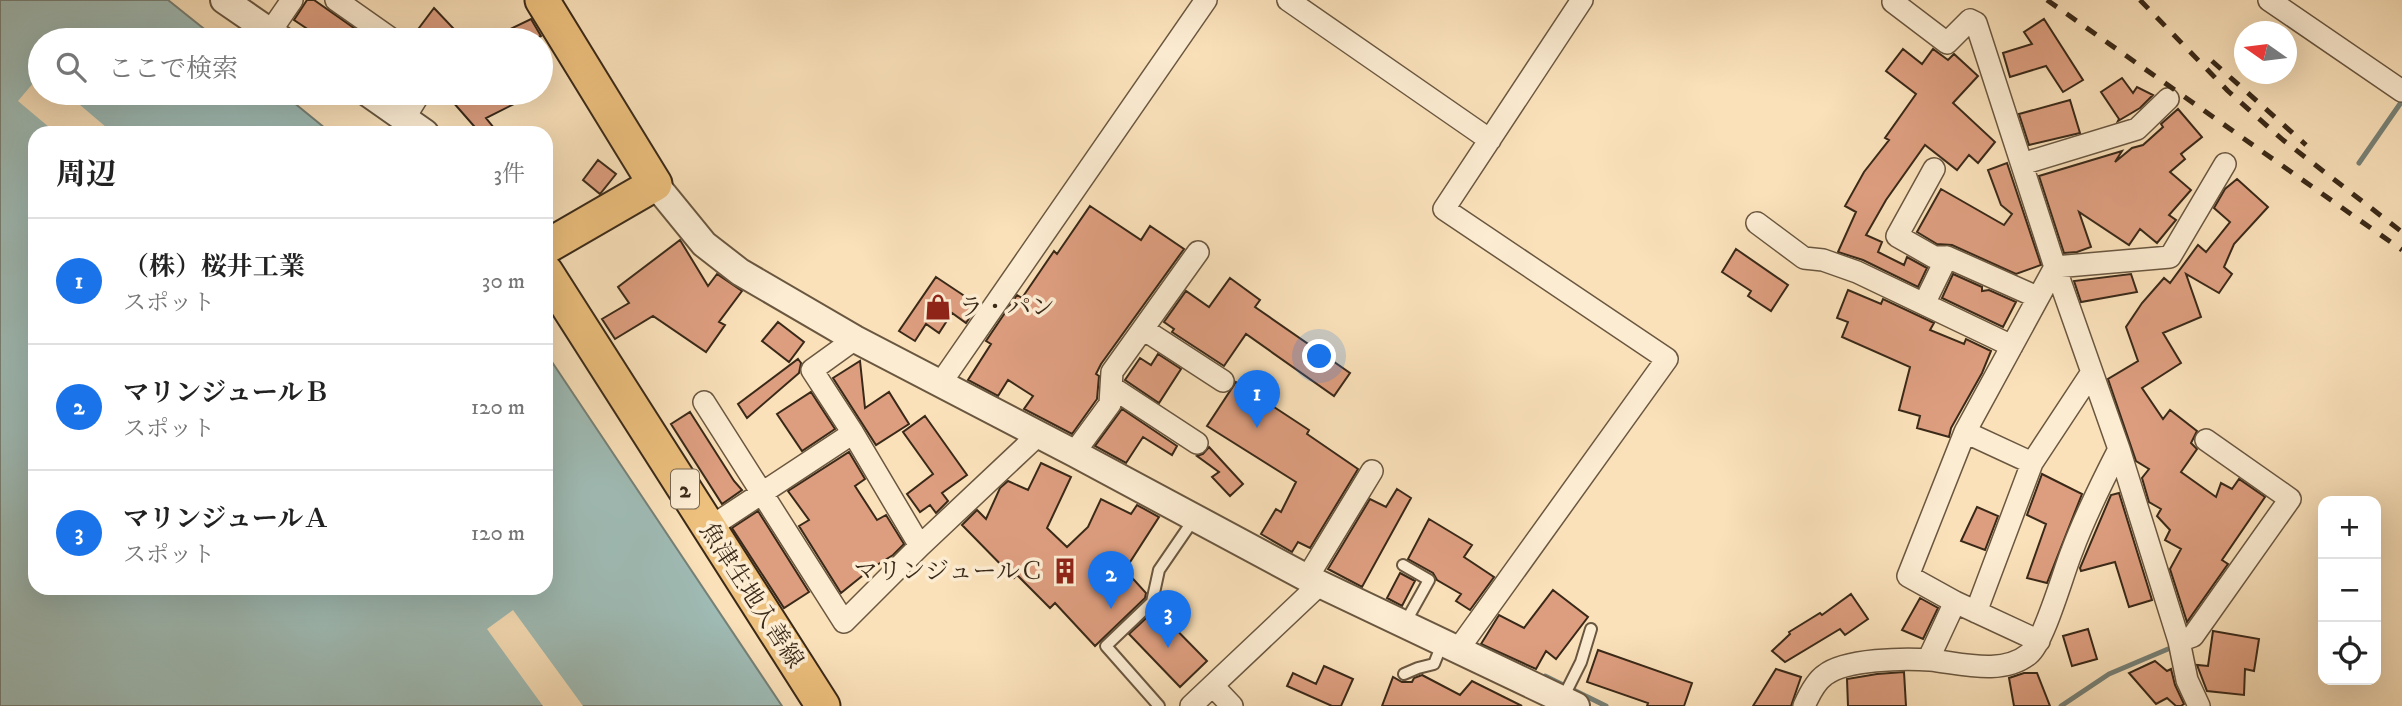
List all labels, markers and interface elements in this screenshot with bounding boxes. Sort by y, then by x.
north arrow [2234,21,2297,84]
search box [28,28,553,105]
icon: search [52,48,90,86]
text: ここで検索 [108,53,238,86]
text: 周辺 [56,157,116,194]
text: 3件 [493,160,525,189]
text: （株）桜井工業 [123,251,305,284]
text: 1 [75,267,83,296]
text: 30 m [482,267,525,296]
text: スポット [123,289,215,318]
shop icon: ラ・パン [923,292,953,322]
place label: ラ・パン [959,293,1055,323]
your location [1302,339,1336,373]
pin: 1 [1234,370,1280,428]
text: マリンジュールＢ [123,377,329,410]
text: 2 [73,393,85,422]
text: 120 m [471,393,525,422]
text: スポット [123,415,215,444]
road number: 2 [671,470,699,509]
map controls [2318,496,2381,685]
button: + [2318,496,2381,559]
text: マリンジュールＡ [123,503,329,536]
street label: 魚津生地入善線 [693,517,809,674]
text: 3 [75,519,83,548]
text: 120 m [471,519,525,548]
text: スポット [123,541,215,570]
pin: 2 [1088,551,1134,609]
building icon: マリンジュールＣ [1050,556,1080,586]
place label: マリンジュールＣ [854,557,1044,587]
button: − [2318,559,2381,622]
pin: 3 [1145,590,1191,648]
button: locate [2318,622,2381,685]

